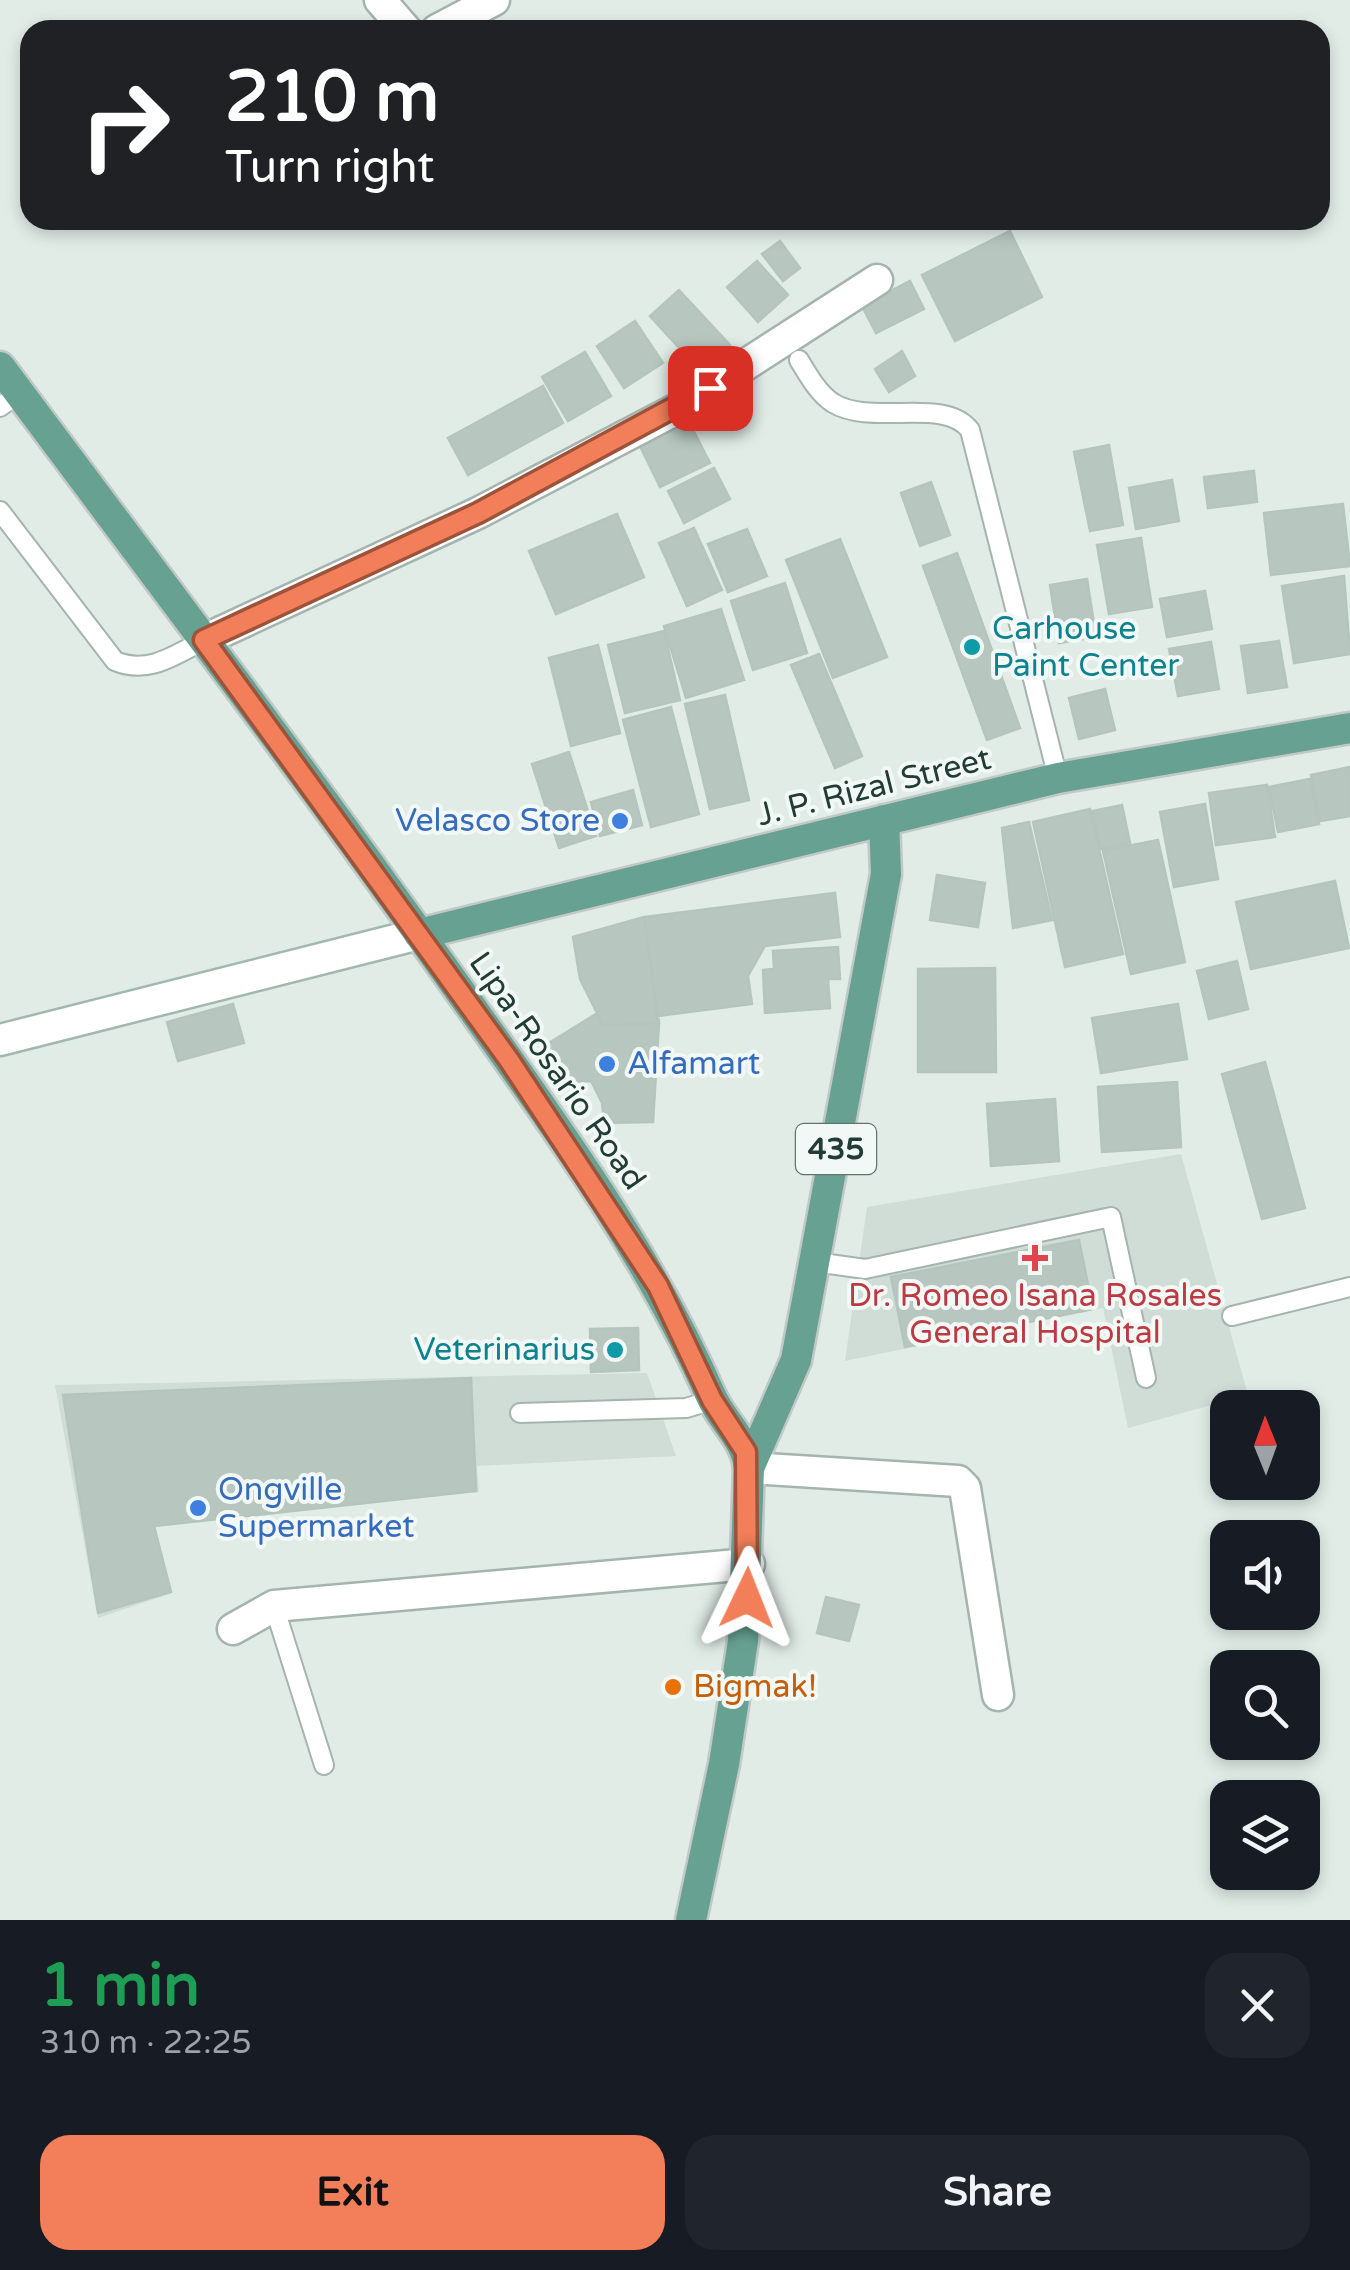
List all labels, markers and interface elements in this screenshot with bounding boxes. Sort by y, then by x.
text: 210 m [225,56,439,140]
icon: right [60,60,190,190]
text: Turn right [225,141,434,195]
pin [668,346,753,431]
icon: arrive [683,361,738,416]
place label: Carhouse Paint Center [992,610,1180,685]
marker: Carhouse Paint Center [961,636,983,658]
street label: J. P. Rizal Street [753,740,995,834]
place label: Velasco Store [395,802,600,840]
marker: Velasco Store [609,810,631,832]
street label: Lipa-Rosario Road [461,945,653,1197]
place label: Alfamart [627,1045,760,1083]
marker: Alfamart [596,1053,618,1075]
road number: 435 [796,1124,876,1174]
marker: Dr. Romeo Isana Rosales General Hospital [1022,1245,1048,1271]
place label: Dr. Romeo Isana Rosales General Hospital [848,1277,1222,1352]
place label: Veterinarius [414,1331,595,1369]
marker: Veterinarius [604,1339,626,1361]
north arrow [1210,1390,1320,1500]
map controls [1210,1390,1320,1890]
place label: Ongville Supermarket [218,1471,415,1546]
marker: Ongville Supermarket [187,1497,209,1519]
button: sound [1210,1520,1320,1630]
position arrow [695,1546,799,1650]
button: search [1210,1650,1320,1760]
place label: Bigmak! [693,1668,817,1706]
marker: Bigmak! [662,1676,684,1698]
button: layers [1210,1780,1320,1890]
text: 1 min [40,1950,200,2022]
button: close [1205,1953,1310,2058]
text: 310 m · 22:25 [40,2024,252,2062]
button: Exit [40,2135,665,2250]
button: Share [685,2135,1310,2250]

